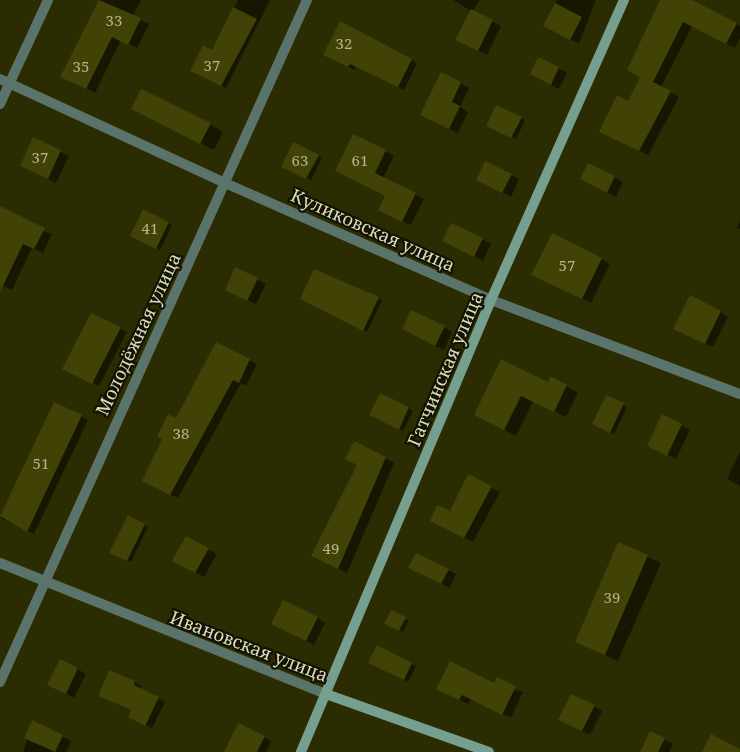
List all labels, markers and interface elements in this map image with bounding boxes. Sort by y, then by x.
house number: 33 [106,12,122,30]
house number: 32 [336,35,352,53]
house number: 37 [204,57,220,75]
house number: 35 [73,58,89,76]
house number: 37 [32,149,48,167]
house number: 63 [292,152,308,170]
house number: 61 [352,152,368,170]
street label: Куликовская улица [288,184,458,276]
house number: 41 [142,220,158,238]
street label: Молодёжная улица [91,249,185,419]
house number: 57 [559,257,575,275]
street label: Гатчинская улица [403,288,487,450]
house number: 38 [173,425,189,443]
house number: 51 [33,455,49,473]
house number: 49 [323,540,339,558]
house number: 39 [604,589,620,607]
street label: Ивановская улица [167,606,331,686]

